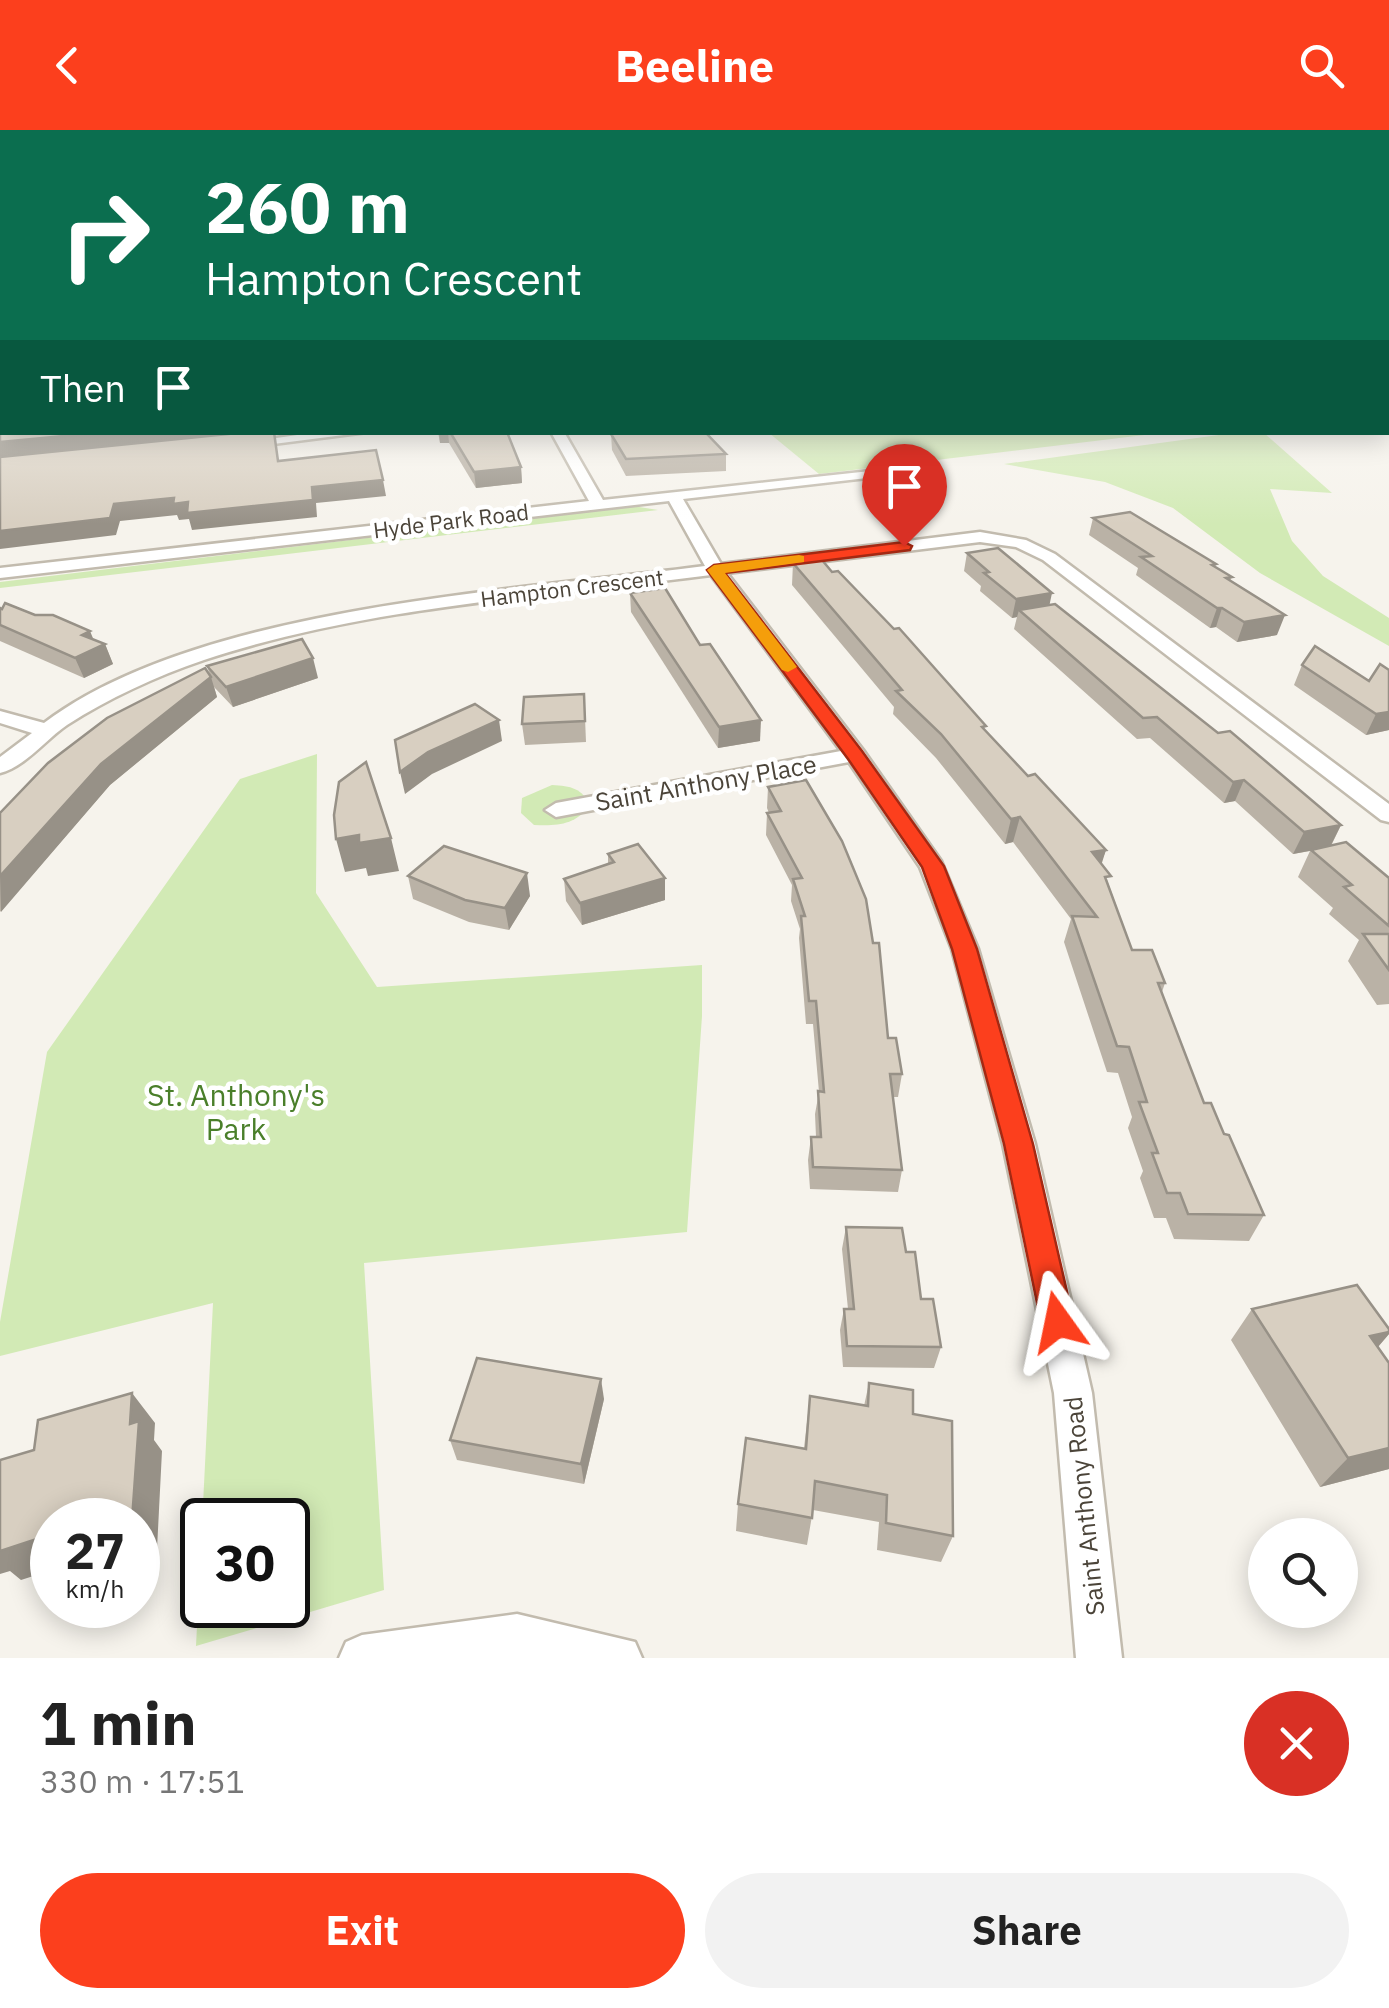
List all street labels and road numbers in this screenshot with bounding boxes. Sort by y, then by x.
street label: Hyde Park Road [371,497,531,544]
street label: Hampton Crescent [479,562,665,613]
street label: Saint Anthony Place [593,747,819,818]
street label: Saint Anthony Road [1056,1395,1111,1617]

